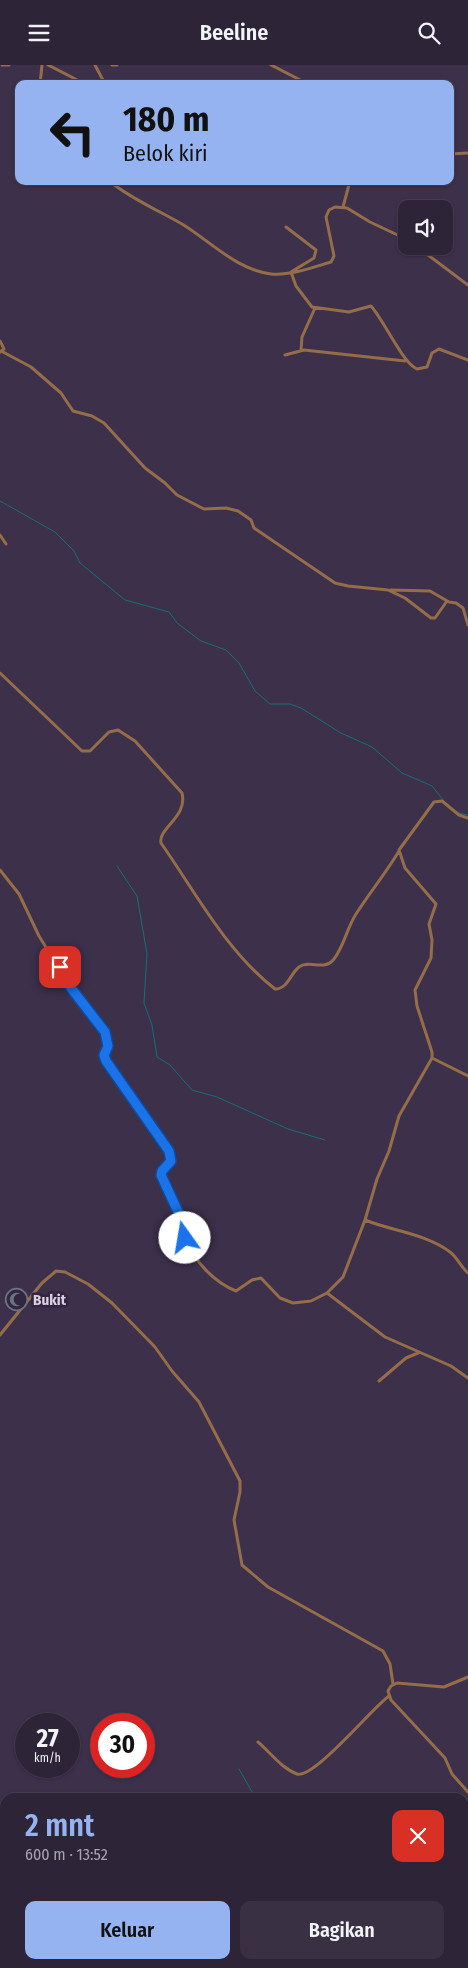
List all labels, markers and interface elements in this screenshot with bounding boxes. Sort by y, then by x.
icon: menu [25,19,53,47]
text: Beeline [200,19,268,46]
icon: search [415,19,443,47]
text: 180 m [123,98,209,140]
icon: left [40,100,105,165]
text: Belok kiri [123,140,208,167]
map controls [398,200,453,255]
button: sound [398,200,453,255]
pin [39,946,81,988]
icon: arrive [46,953,74,981]
position arrow [158,1211,210,1263]
mosque icon: Bukit [5,1288,29,1312]
place label: Bukit [33,1291,67,1309]
speed limit sign: 30 [90,1713,155,1778]
text: 27 [36,1724,59,1754]
text: km/h [34,1751,61,1765]
text: 2 mnt [25,1808,94,1844]
button: close [392,1810,444,1862]
text: 600 m · 13:52 [25,1845,108,1864]
button: Keluar [25,1901,230,1959]
button: Bagikan [240,1901,444,1959]

